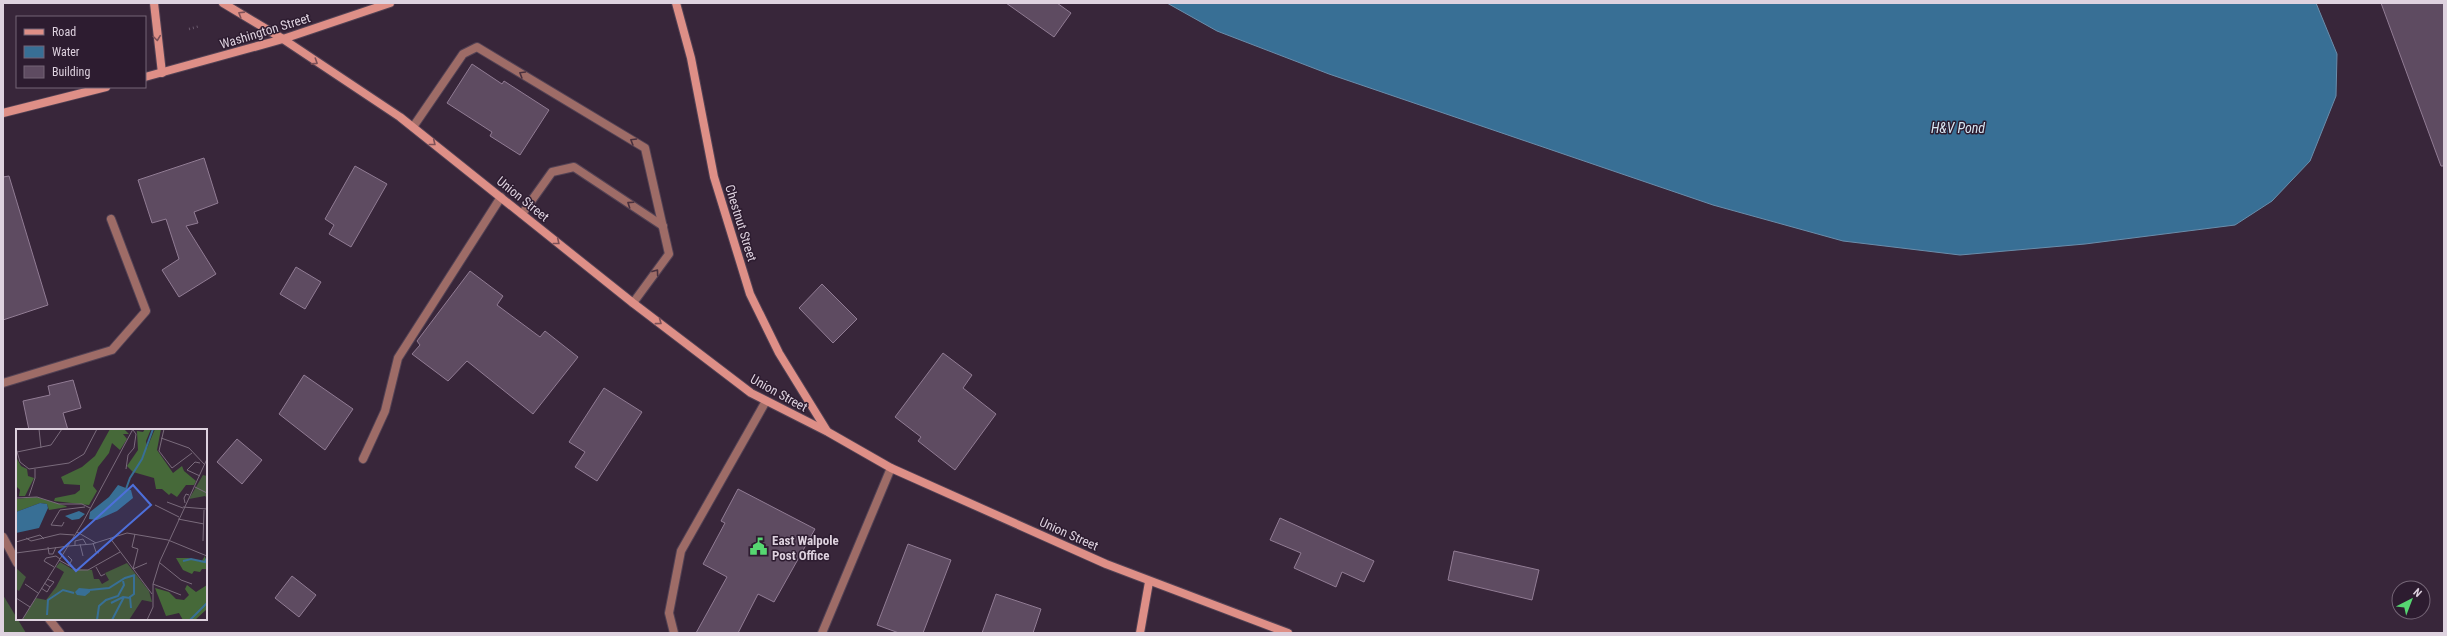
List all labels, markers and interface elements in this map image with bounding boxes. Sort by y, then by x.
street label: Washington Street [218,10,312,52]
one-way arrow [238,11,245,19]
legend [16,16,146,88]
text: Road [52,25,76,39]
one-way arrow [153,35,162,41]
text: Water [52,45,80,59]
one-way arrow [311,57,318,64]
text: Building [52,65,90,79]
one-way arrow [519,71,526,78]
water label: H&V Pond [1931,120,1985,136]
one-way arrow [630,138,637,146]
one-way arrow [429,139,436,146]
street label: Union Street [494,173,552,225]
street label: Chestnut Street [722,183,760,263]
one-way arrow [628,202,635,209]
one-way arrow [552,237,559,244]
one-way arrow [651,269,658,276]
one-way arrow [654,318,661,325]
street label: Union Street [748,371,810,415]
inset map [16,429,207,620]
street label: Union Street [1037,514,1101,554]
place label: East Walpole Post Office [772,533,839,563]
public building icon: East Walpole Post Office [749,537,769,557]
north arrow [2391,580,2431,620]
text: N [2410,586,2424,600]

